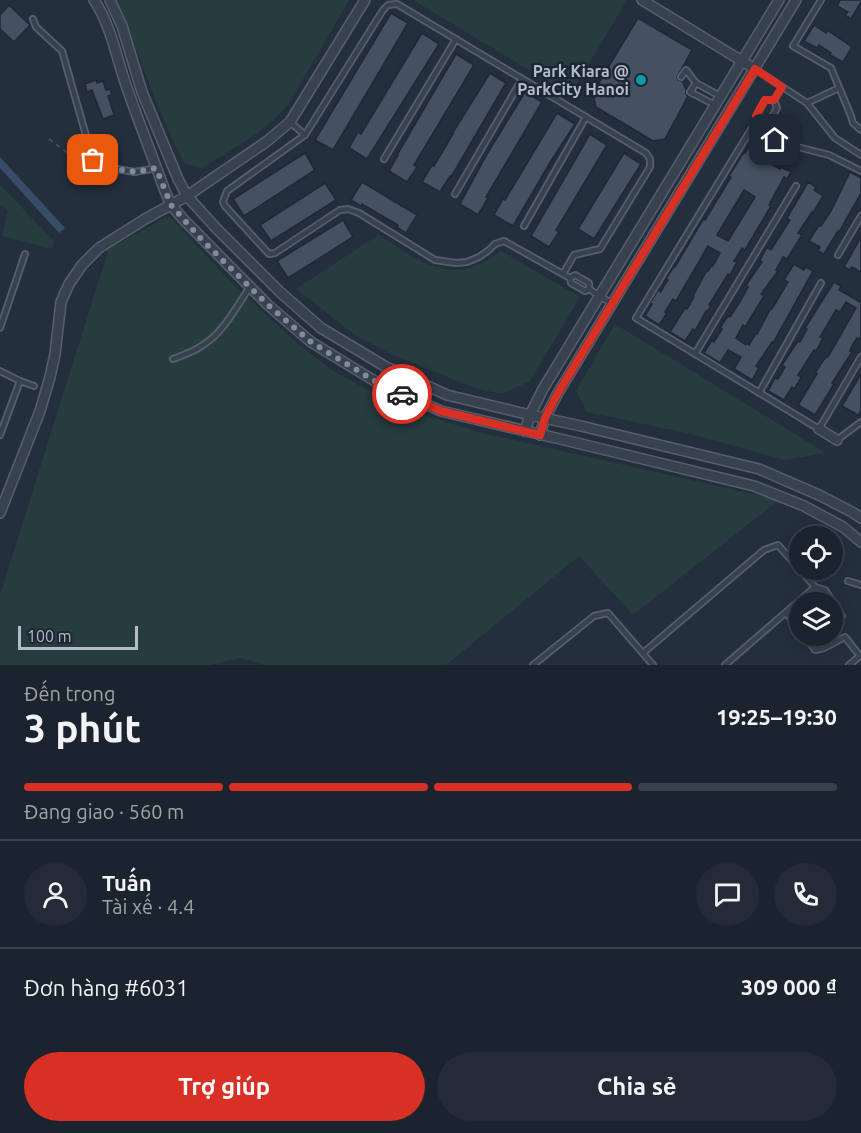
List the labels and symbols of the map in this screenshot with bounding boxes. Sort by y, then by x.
place label: Park Kiara @ ParkCity Hanoi [517,62,629,98]
marker: Park Kiara @ ParkCity Hanoi [634,73,648,87]
pin [749,114,800,165]
pin [67,134,118,185]
courier [372,364,432,424]
scale bar [18,623,138,650]

